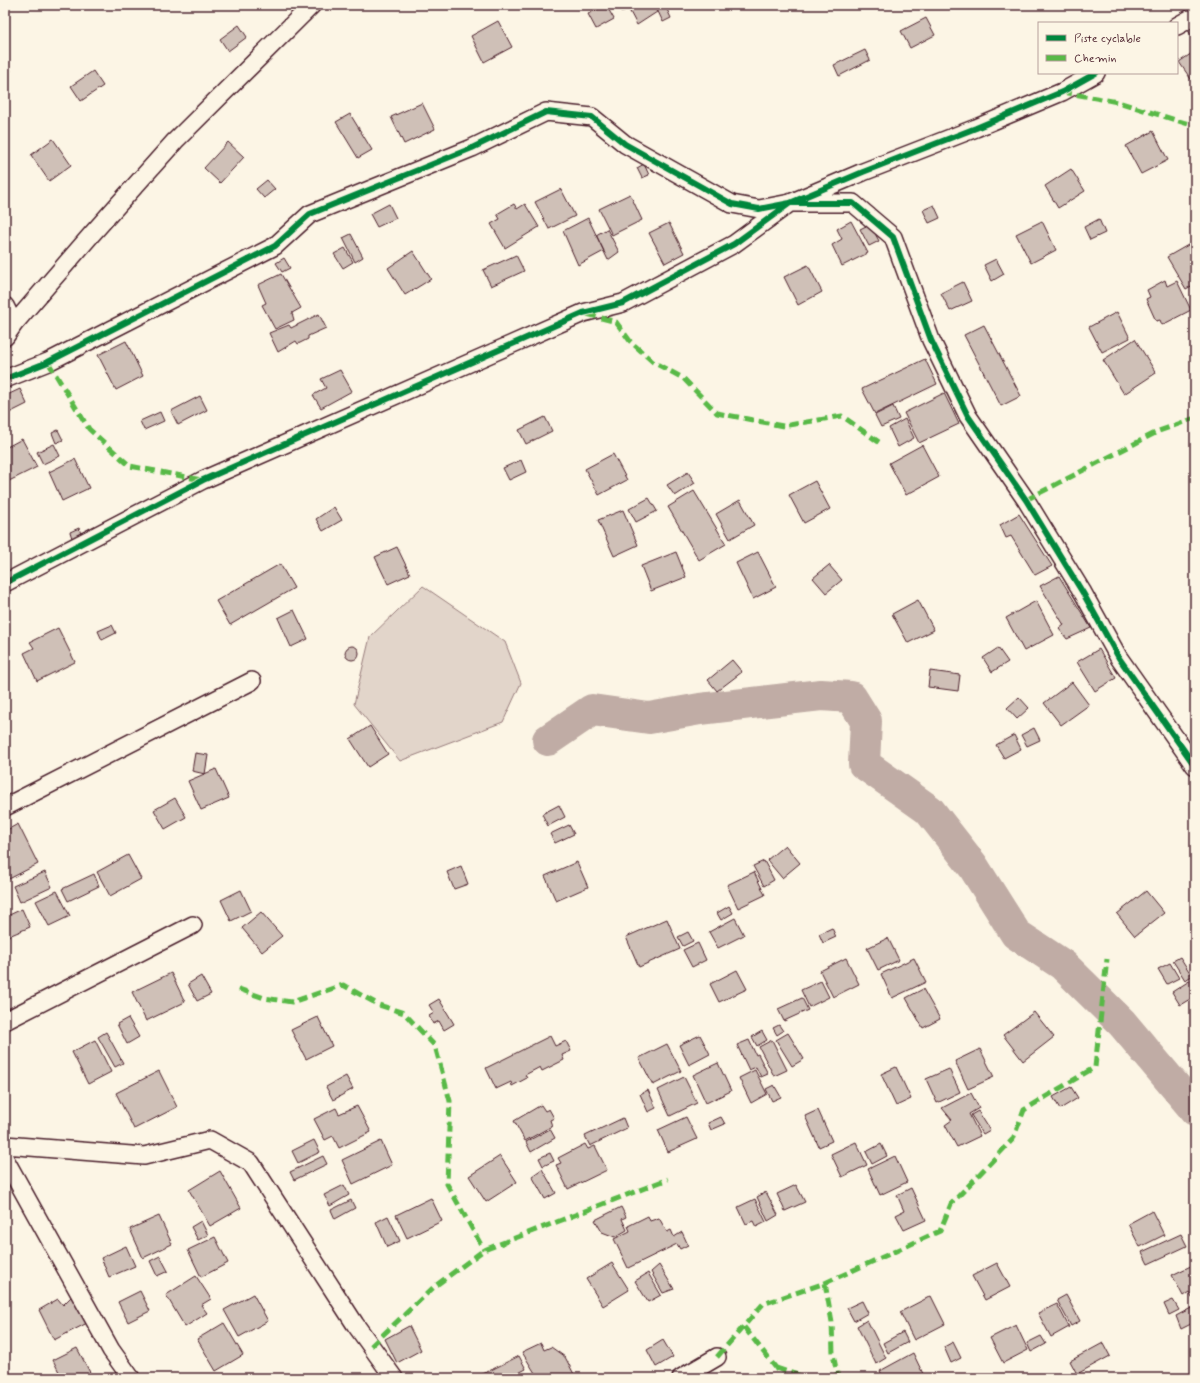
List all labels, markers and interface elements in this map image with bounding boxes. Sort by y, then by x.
legend [1038,22,1178,74]
text: Piste cyclable [1074,31,1141,47]
text: Chemin [1074,51,1117,67]

